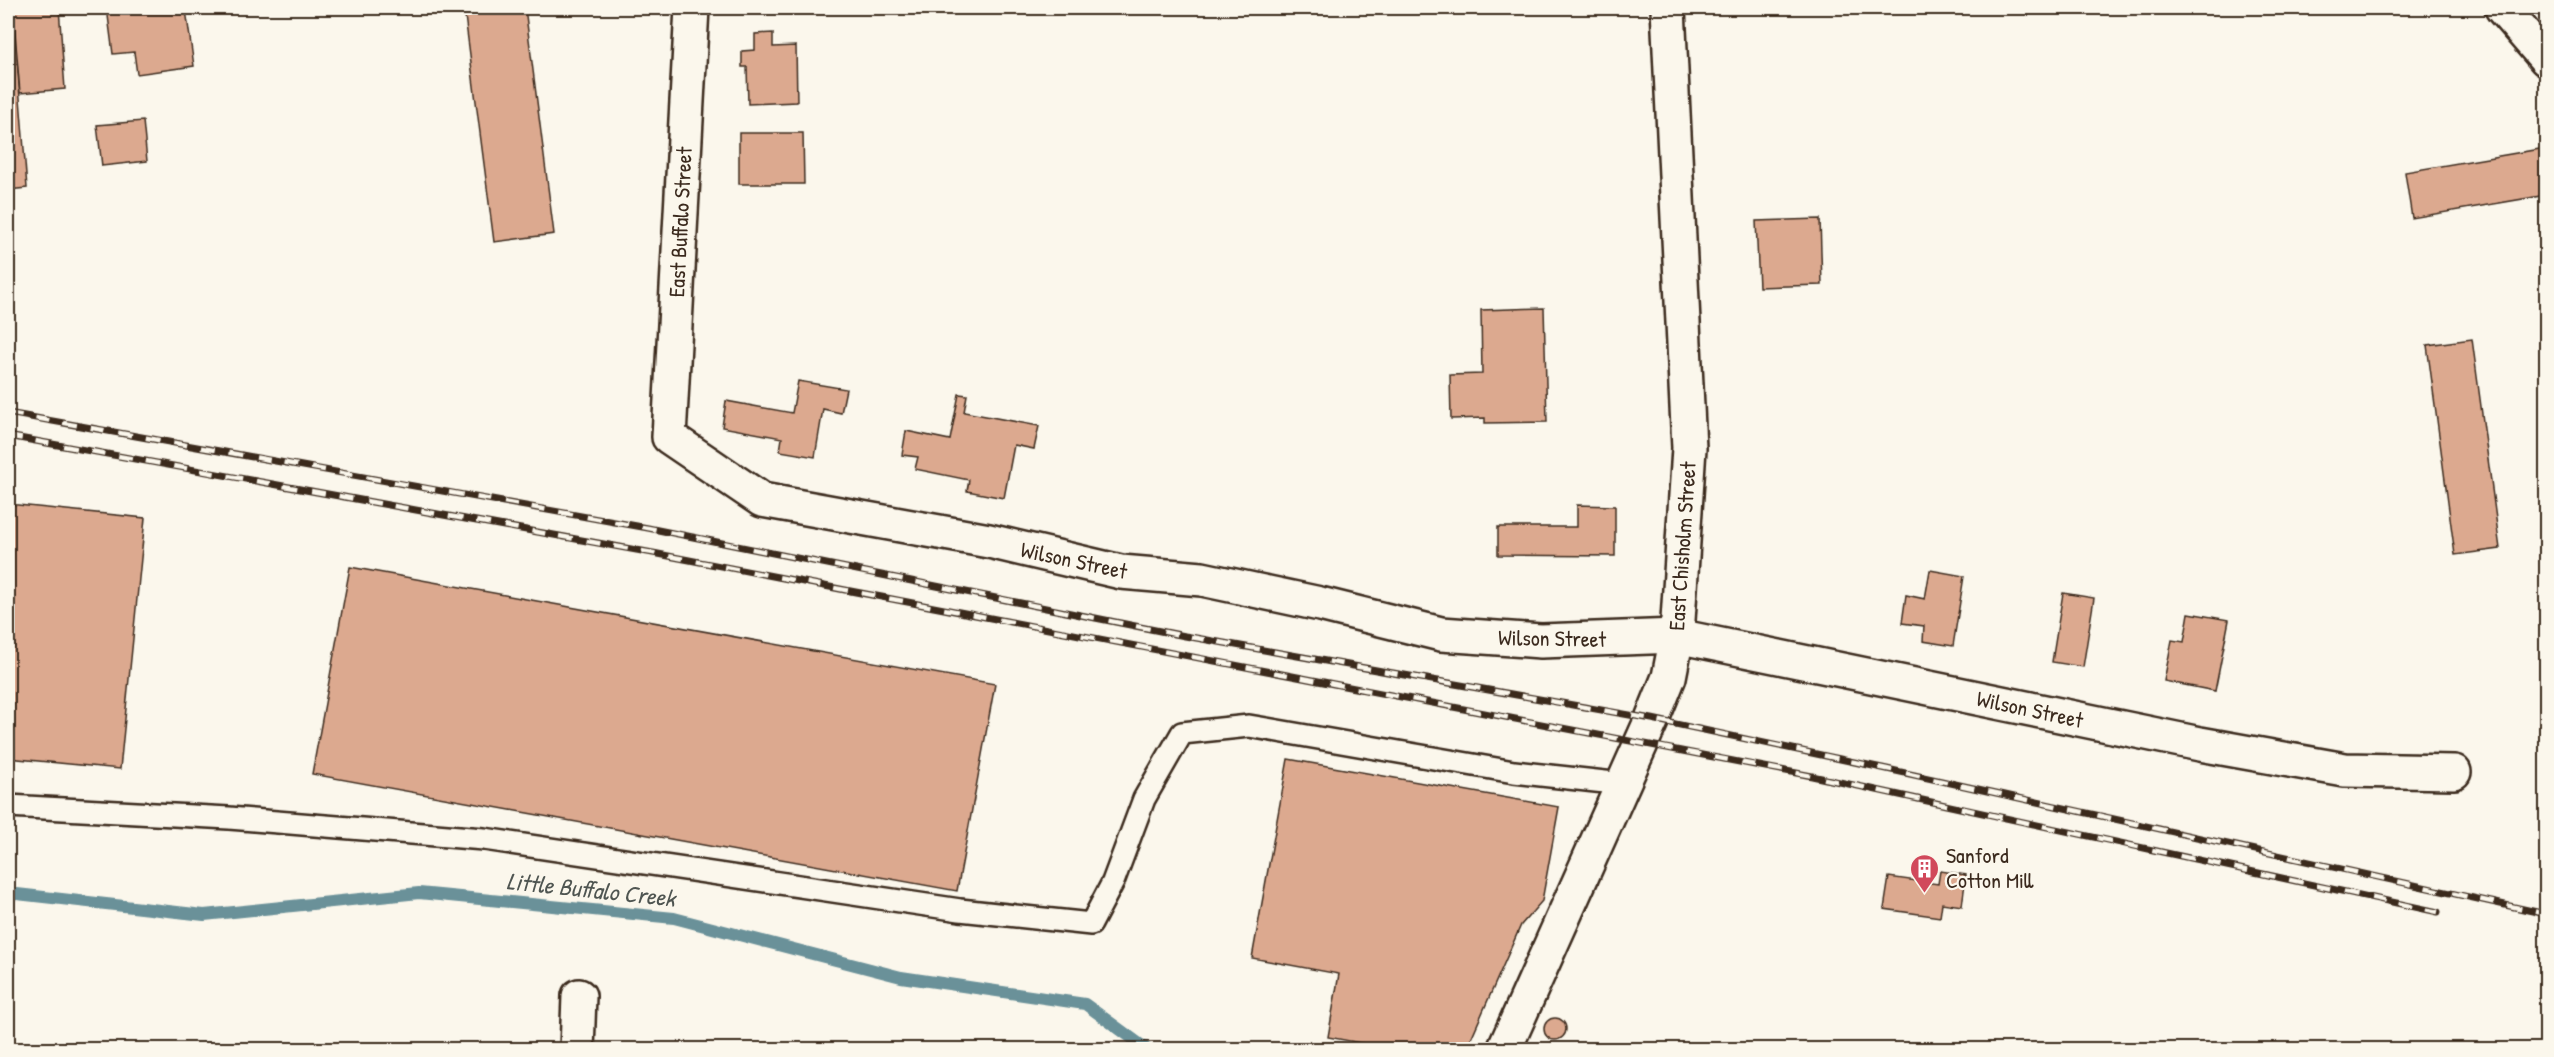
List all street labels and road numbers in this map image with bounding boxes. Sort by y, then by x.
street label: East Buffalo Street [661,146,699,298]
street label: East Chisholm Street [1661,460,1703,632]
street label: Wilson Street [1018,534,1130,586]
street label: Wilson Street [1498,622,1607,654]
street label: Wilson Street [1974,683,2086,735]

